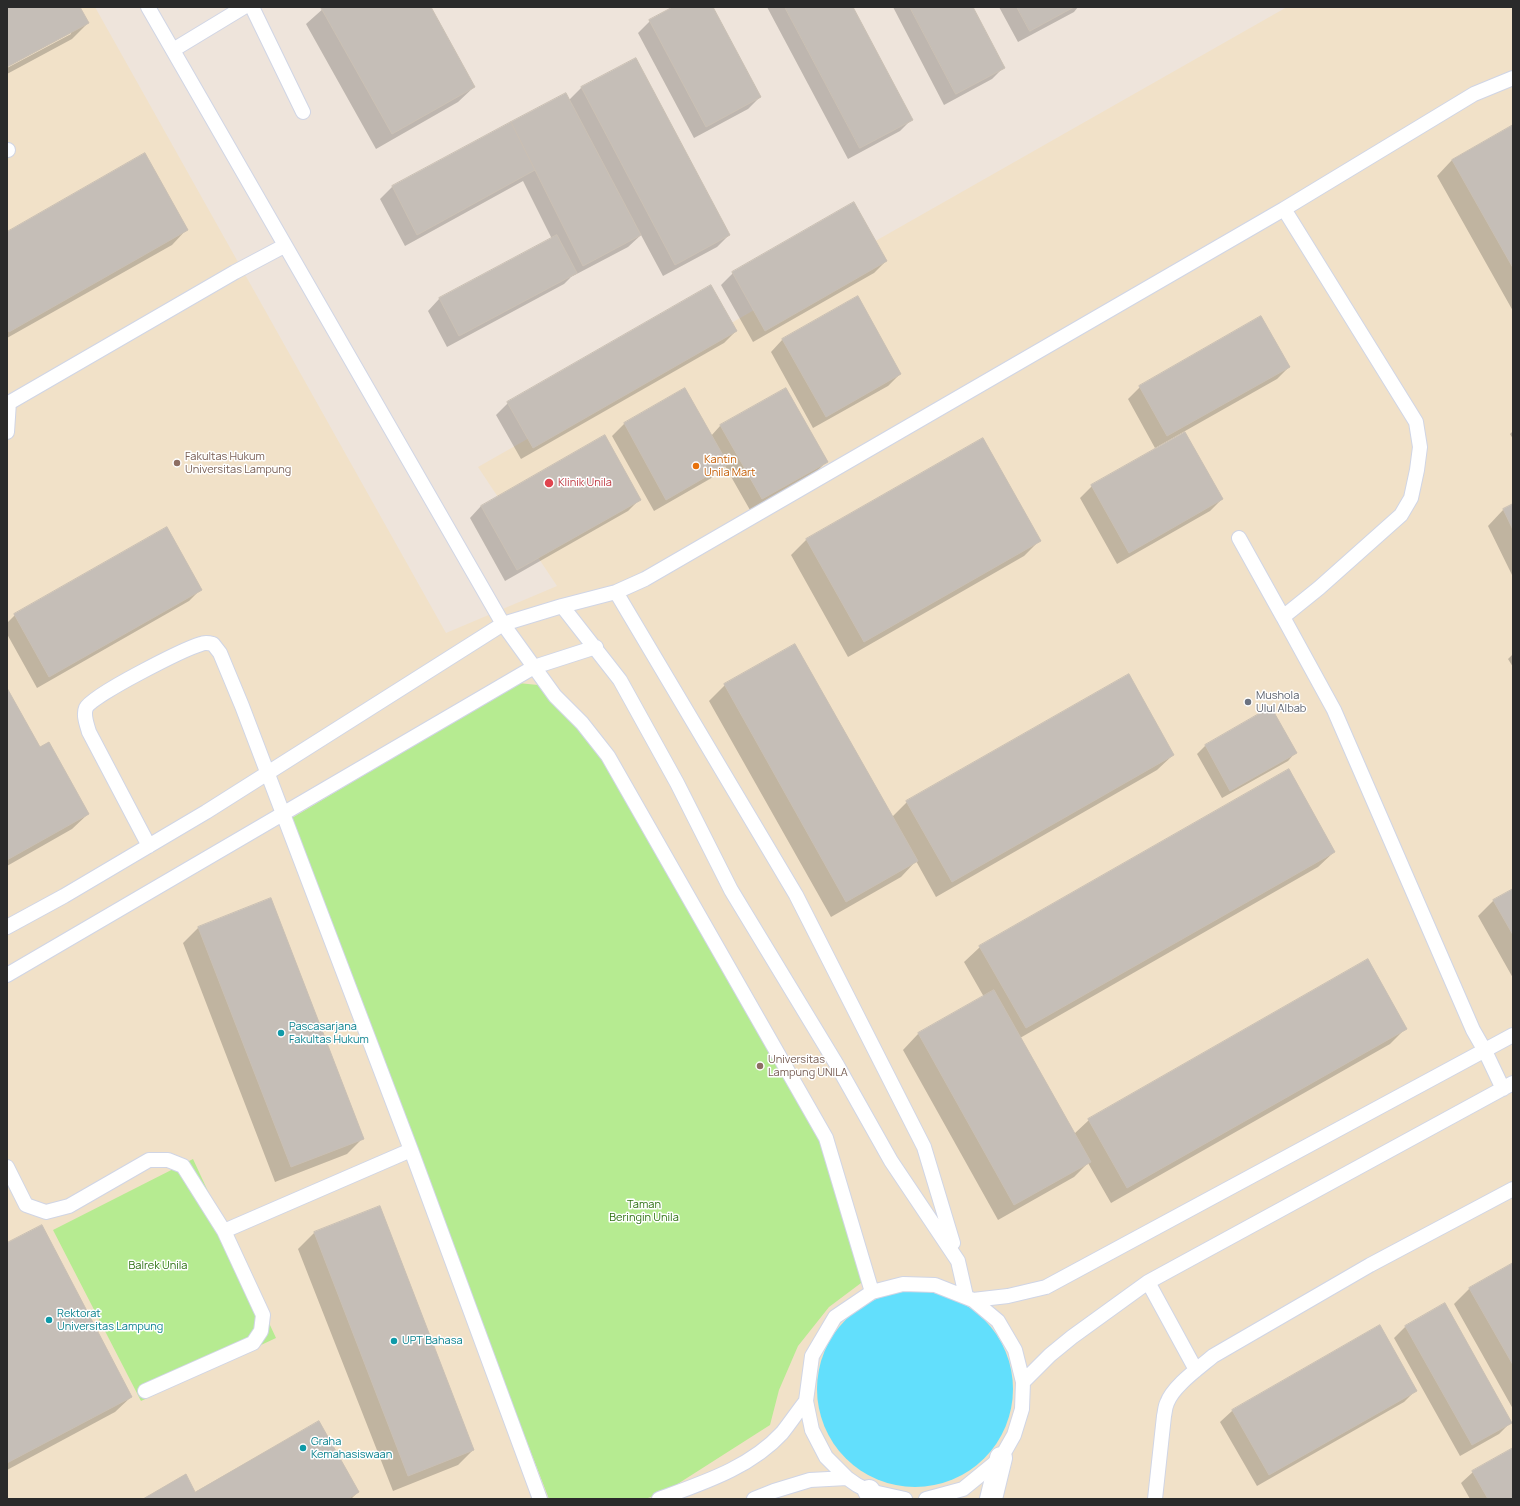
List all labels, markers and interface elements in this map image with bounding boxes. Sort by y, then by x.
place label: Fakultas Hukum Universitas Lampung [185,450,291,476]
place label: Kantin Unila Mart [704,453,755,479]
marker: Fakultas Hukum Universitas Lampung [172,458,182,468]
marker: Kantin Unila Mart [691,461,701,471]
place label: Klinik Unila [558,476,612,490]
marker: Klinik Unila [543,477,555,489]
place label: Mushola Ulul Albab [1256,689,1306,715]
marker: Mushola Ulul Albab [1243,697,1253,707]
place label: Pascasarjana Fakultas Hukum [289,1020,369,1046]
marker: Pascasarjana Fakultas Hukum [276,1028,286,1038]
place label: Universitas Lampung UNILA [768,1053,848,1079]
marker: Universitas Lampung UNILA [755,1061,765,1071]
park label: Taman Beringin Unila [609,1198,679,1224]
park label: Balrek Unila [129,1259,187,1273]
place label: Rektorat Universitas Lampung [57,1307,163,1333]
marker: Rektorat Universitas Lampung [44,1315,54,1325]
place label: UPT Bahasa [402,1334,463,1348]
marker: UPT Bahasa [389,1336,399,1346]
place label: Graha Kemahasiswaan [311,1435,392,1461]
marker: Graha Kemahasiswaan [298,1443,308,1453]

